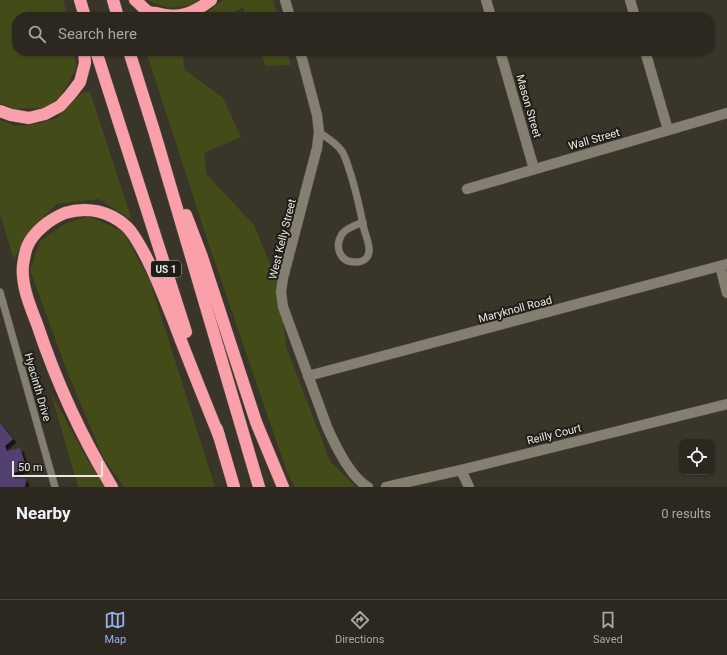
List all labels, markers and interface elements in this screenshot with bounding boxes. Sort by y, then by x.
search box [12,12,715,56]
icon: search [26,23,48,45]
text: Search here [58,25,137,43]
street label: Mason Street [513,73,544,140]
street label: Wall Street [567,126,622,153]
street label: West Kelly Street [266,197,299,281]
road number: US 1 [151,261,181,277]
street label: Maryknoll Road [477,293,553,326]
street label: Hyacinth Drive [22,351,54,423]
street label: Reilly Court [526,421,583,448]
map controls [679,439,715,475]
button: locate [679,439,715,475]
scale bar [12,459,103,478]
text: 50 m [18,461,43,474]
text: Nearby [16,503,71,523]
text: 0 results [661,506,711,521]
tab: Map [104,609,126,646]
tab: Directions [335,609,384,646]
tab: Saved [593,609,623,646]

